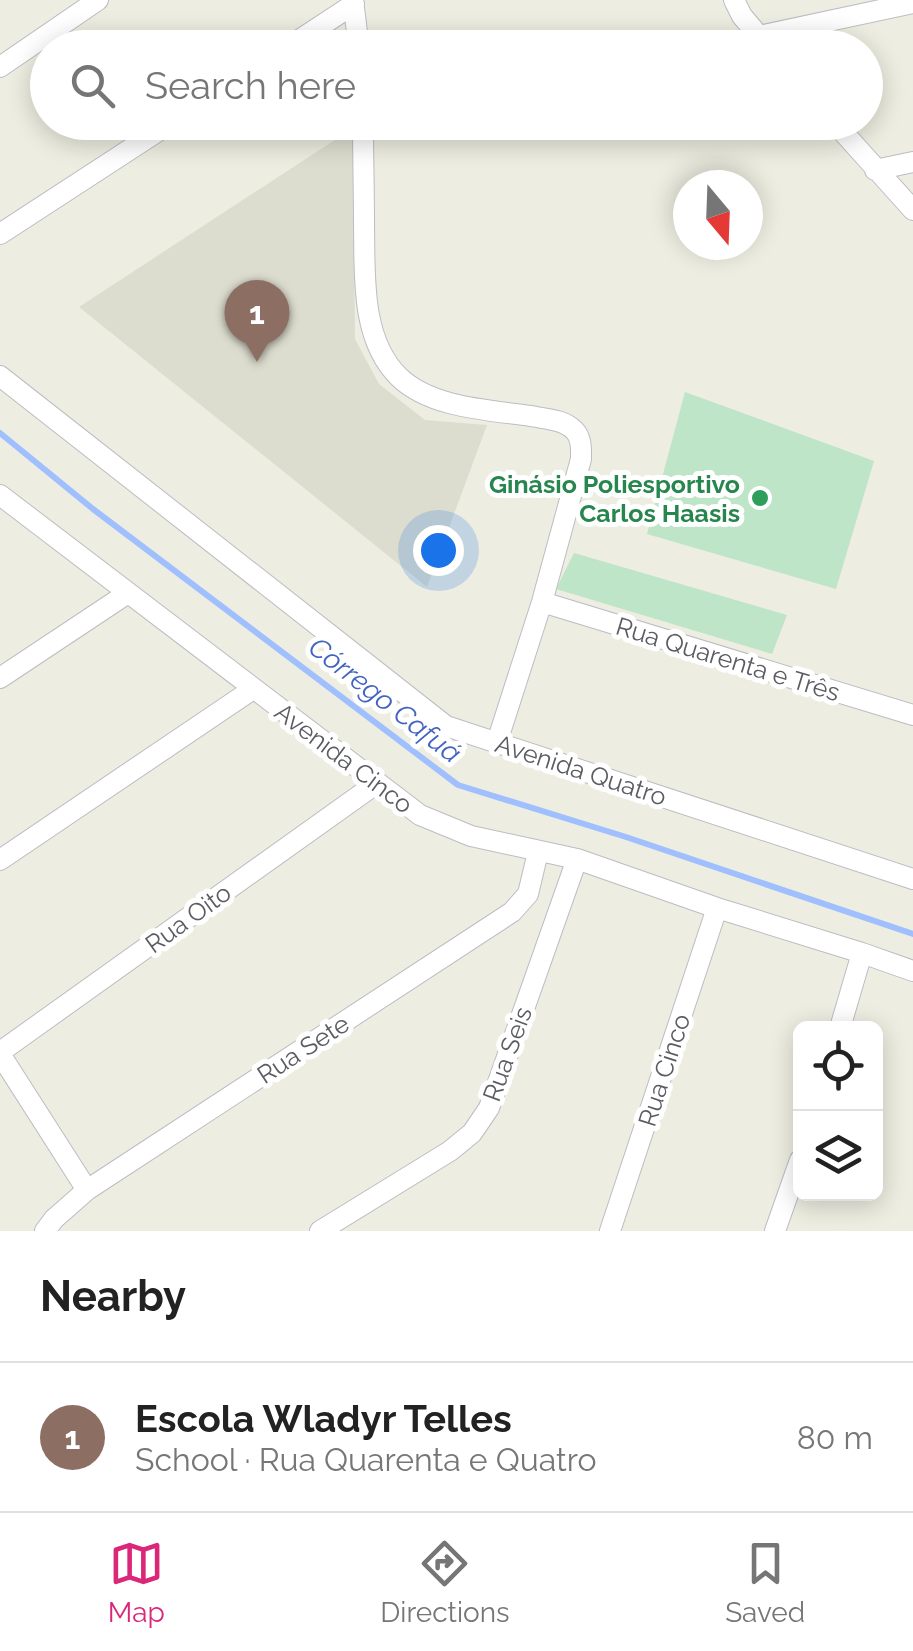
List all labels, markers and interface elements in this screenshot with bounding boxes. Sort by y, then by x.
search box [30,30,883,140]
icon: search [65,58,120,113]
text: Search here [145,63,356,108]
north arrow [673,170,763,260]
pin: 1 [224,280,290,362]
place label: Ginásio Poliesportivo Carlos Haasis [489,469,740,528]
marker: Ginásio Poliesportivo Carlos Haasis [749,487,771,509]
your location [413,525,464,576]
street label: Rua Quarenta e Três [612,611,844,707]
water label: Córrego Cafuá [302,630,468,770]
street label: Avenida Cinco [269,696,419,820]
street label: Avenida Quatro [492,728,670,812]
street label: Rua Oito [139,877,237,959]
street label: Rua Seis [476,1003,538,1105]
street label: Rua Sete [251,1008,355,1090]
street label: Rua Cinco [632,1010,696,1130]
map controls [793,1021,883,1201]
button: locate [793,1021,883,1111]
button: layers [793,1111,883,1201]
text: Nearby [40,1272,186,1321]
text: Escola Wladyr Telles [135,1396,512,1441]
text: 1 [65,1419,80,1456]
text: 80 m [797,1419,873,1456]
text: School · Rua Quarenta e Quatro [135,1441,597,1478]
tab: Map [108,1536,165,1629]
tab: Directions [380,1536,510,1629]
tab: Saved [725,1536,805,1629]

